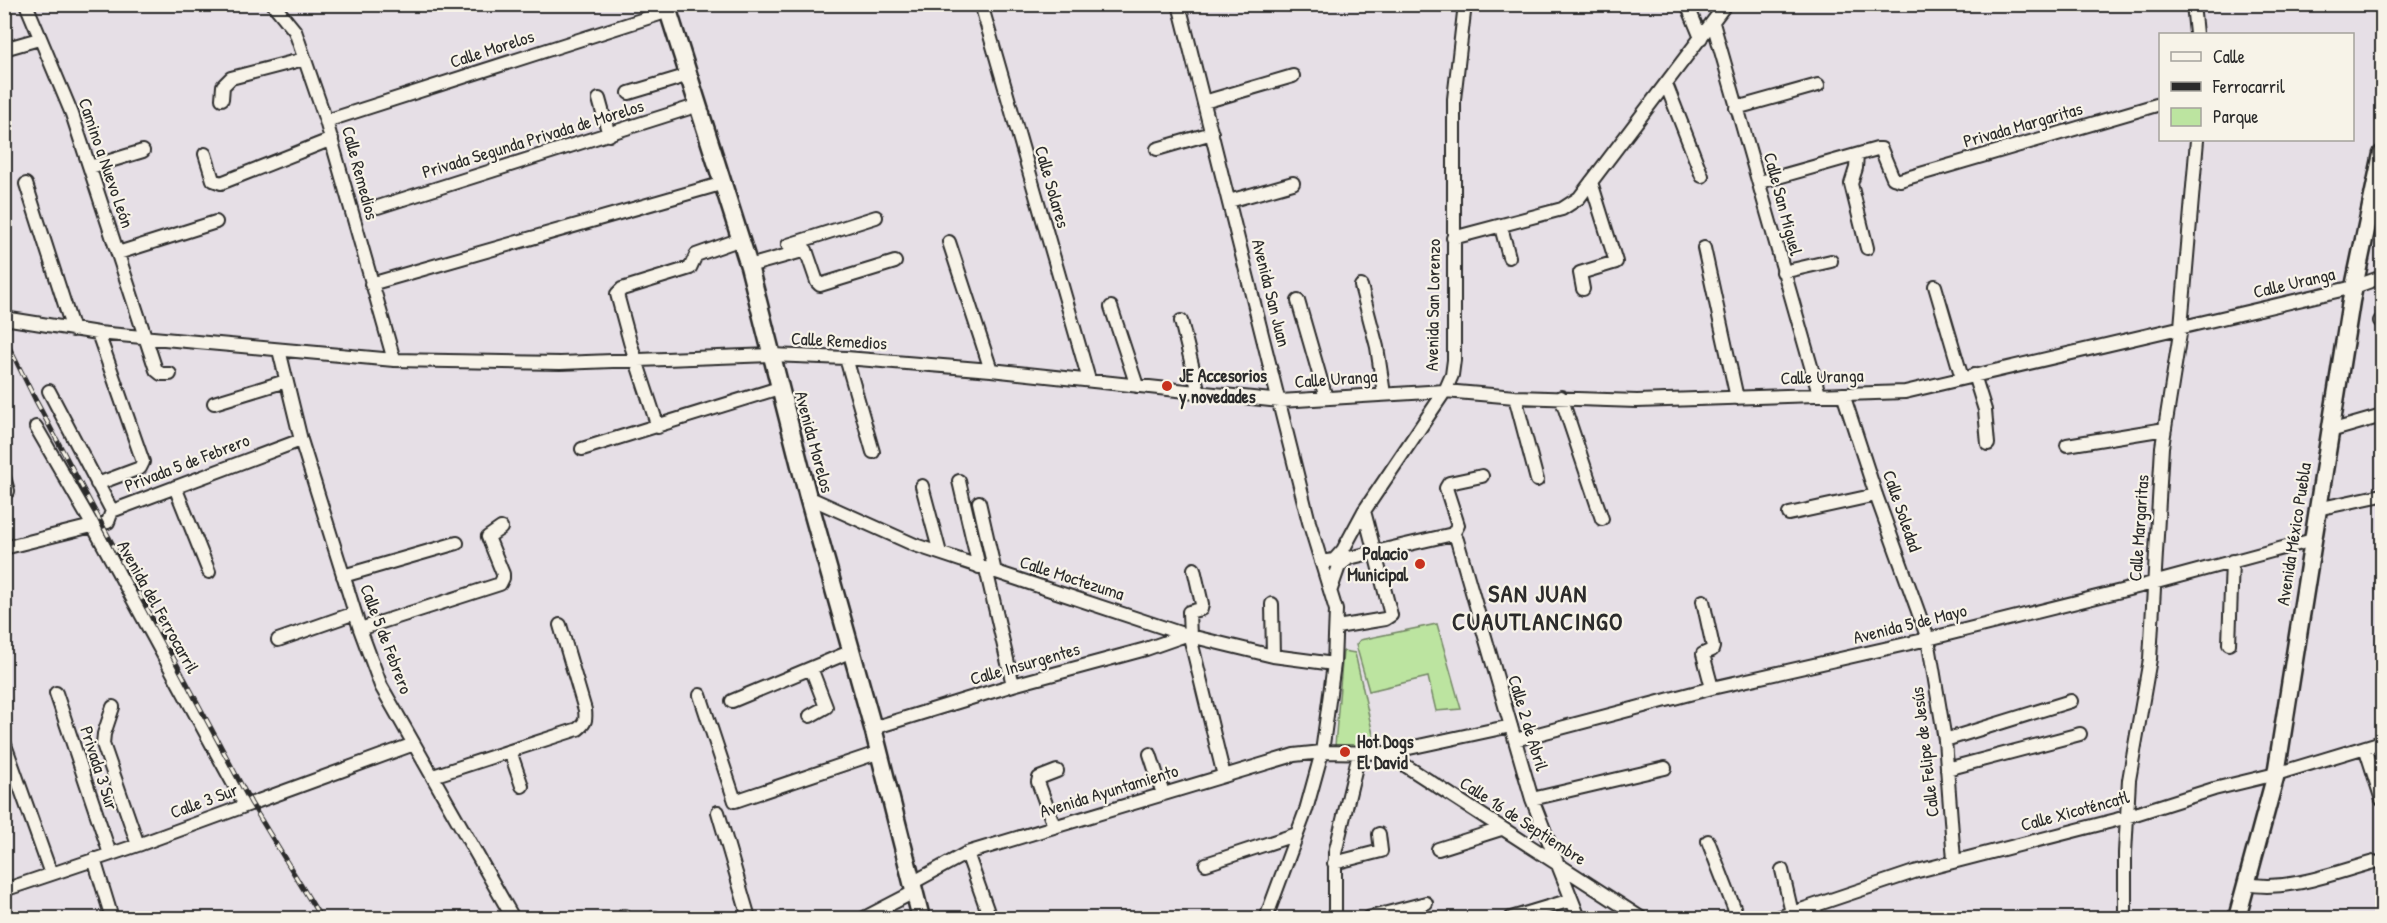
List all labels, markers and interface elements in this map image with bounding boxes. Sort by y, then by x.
street label: Calle Morelos [447,23,537,74]
legend [2159,33,2354,141]
text: Calle [2213,44,2245,69]
text: Ferrocarril [2212,74,2285,99]
street label: Privada Segunda Privada de Morelos [419,93,647,184]
street label: Camino a Nuevo León [73,95,140,231]
street label: Privada Margaritas [1960,96,2085,153]
text: Parque [2213,104,2258,129]
street label: Calle Remedios [336,123,385,223]
street label: Calle Solares [1029,143,1076,231]
street label: Calle San Miguel [1758,150,1809,258]
street label: Avenida San Juan [1246,236,1297,349]
street label: Avenida San Lorenzo [1419,239,1446,371]
street label: Calle Uranga [2251,261,2337,304]
street label: Calle Remedios [790,326,888,355]
place label: JE Accesorios y novedades [1178,363,1267,410]
street label: Calle Uranga [1294,363,1378,394]
street label: Calle Uranga [1780,363,1864,390]
marker: JE Accesorios y novedades [1160,379,1174,393]
street label: Avenida Morelos [789,388,840,496]
street label: Privada 5 de Febrero [121,427,253,498]
street label: Avenida México Puebla [2270,461,2317,607]
street label: Calle Soledad [1877,467,1928,555]
street label: Calle Margaritas [2122,474,2155,582]
street label: Avenida del Ferrocarril [112,536,205,678]
place label: Palacio Municipal [1347,541,1409,588]
street label: Calle Moctezuma [1017,549,1128,606]
marker: Palacio Municipal [1413,557,1427,571]
district label: SAN JUAN CUAUTLANCINGO [1452,577,1624,637]
street label: Calle 5 de Febrero [354,580,419,697]
street label: Avenida 5 de Mayo [1850,597,1969,650]
street label: Calle Insurgentes [967,636,1083,691]
street label: Calle 2 de Abril [1502,672,1555,774]
street label: Calle Felipe de Jesús [1904,685,1945,819]
street label: Privada 3 Sur [74,723,125,813]
place label: Hot Dogs El David [1357,729,1414,775]
marker: Hot Dogs El David [1338,745,1352,759]
street label: Avenida Ayuntamiento [1037,758,1181,823]
street label: Calle 16 de Septiembre [1455,770,1591,871]
street label: Calle 3 Sur [166,777,241,824]
street label: Calle Xicoténcatl [2018,784,2132,837]

